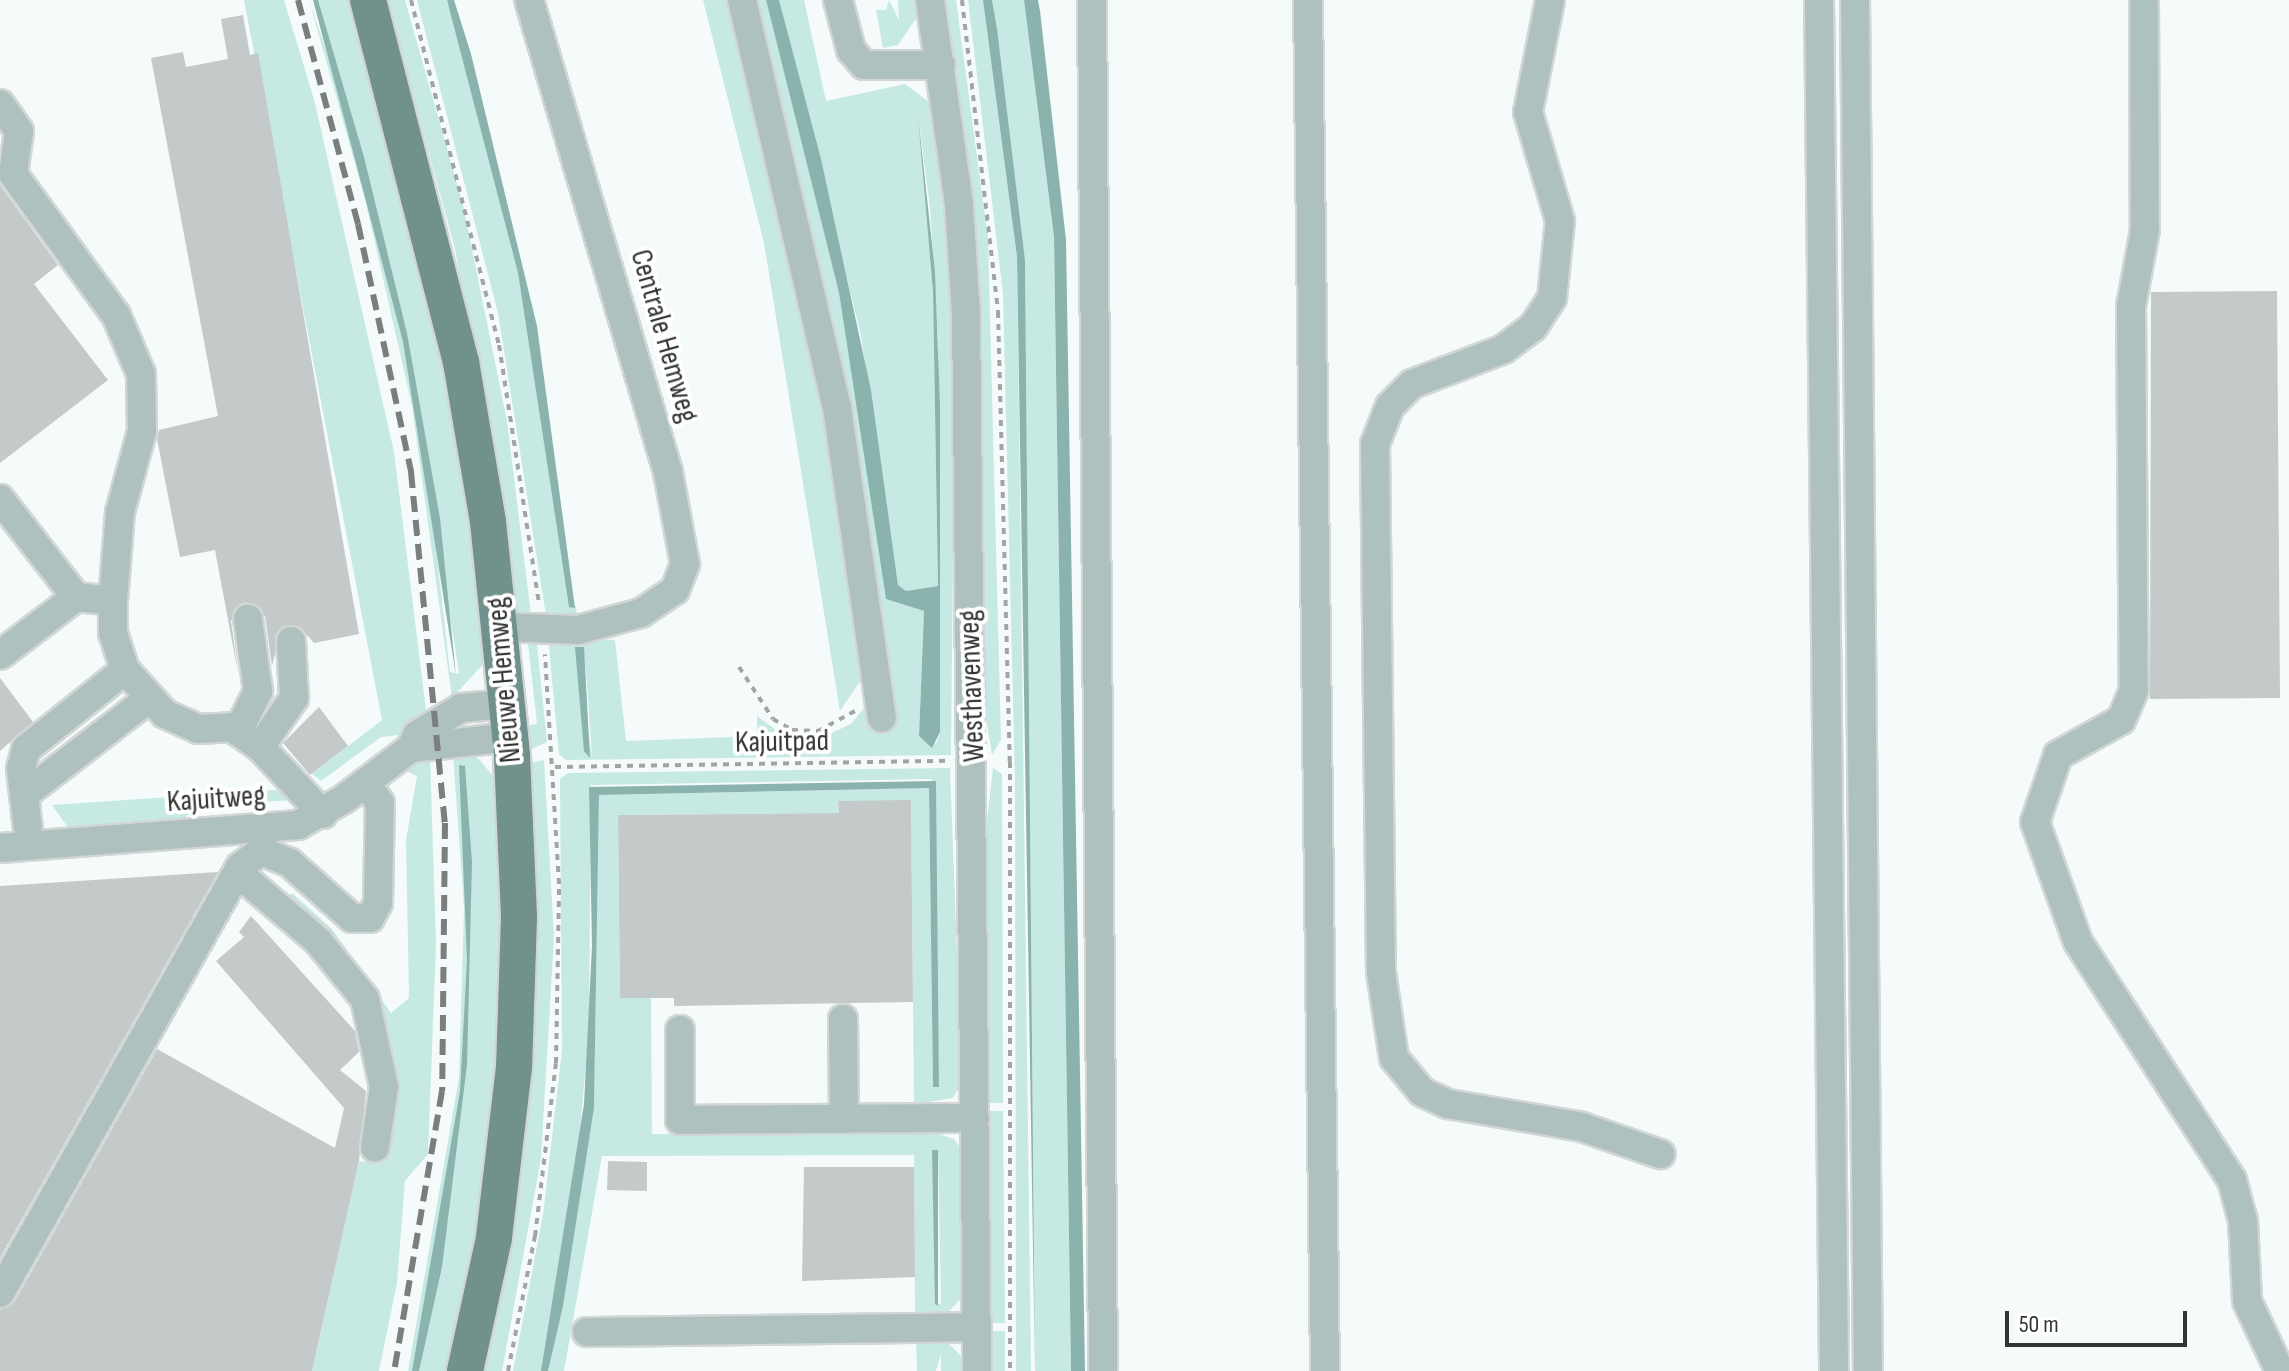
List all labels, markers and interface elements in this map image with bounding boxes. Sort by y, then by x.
street label: Centrale Hemweg [622,246,706,426]
street label: Nieuwe Hemweg [479,596,529,764]
street label: Westhavenweg [951,609,993,763]
street label: Kajuitpad [735,723,829,761]
street label: Kajuitweg [166,778,266,820]
scale bar [2009,1295,2191,1345]
text: 50 m [2019,1310,2059,1339]

